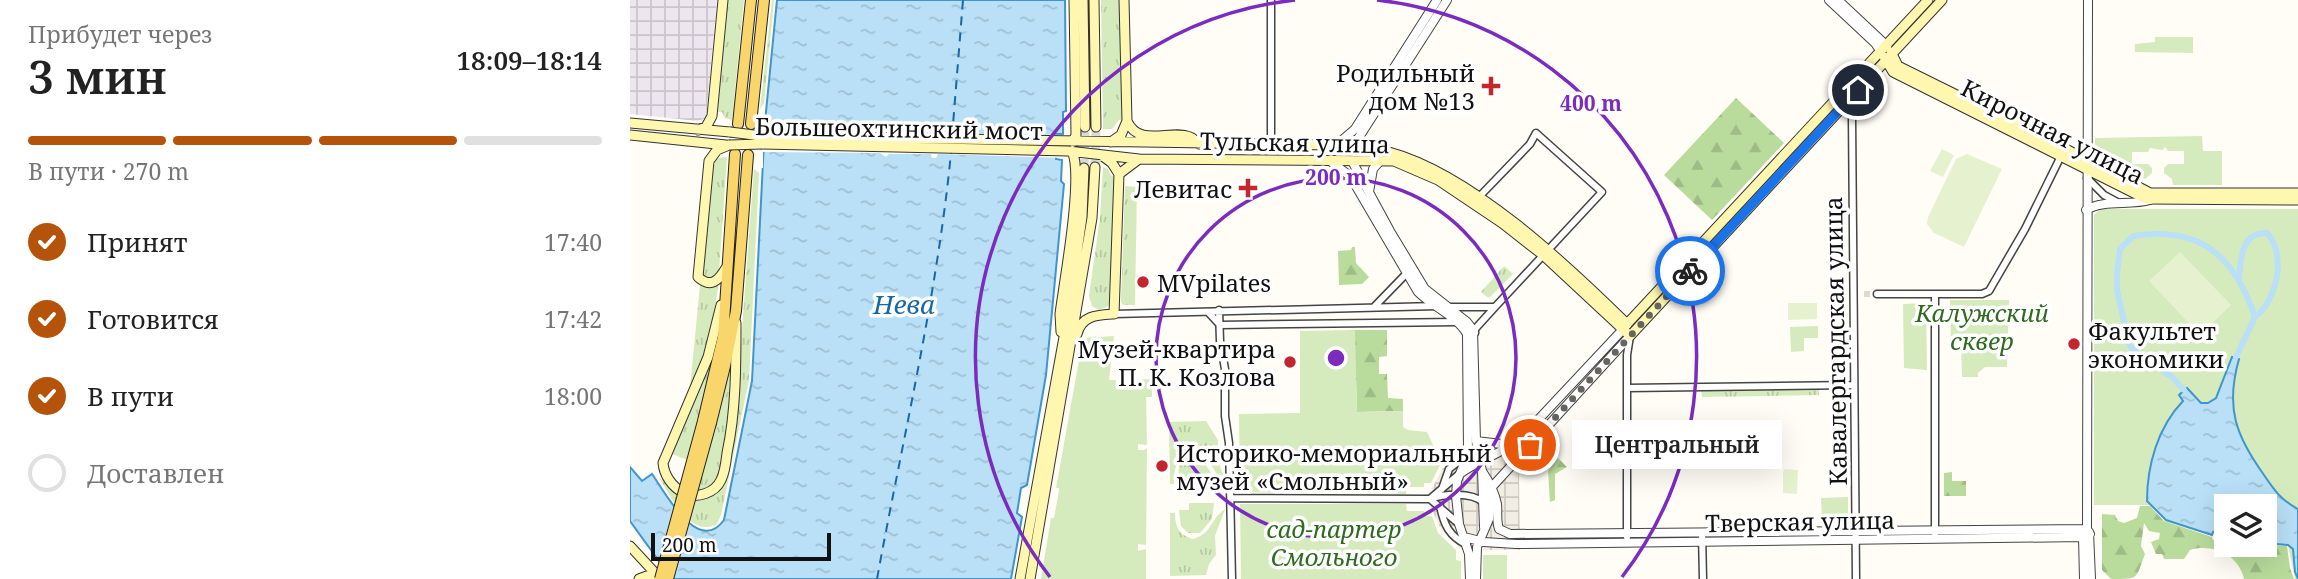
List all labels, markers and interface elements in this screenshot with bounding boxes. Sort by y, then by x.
text: Прибудет через [28,18,212,50]
text: 18:09–18:14 [456,42,602,78]
text: 3 мин [28,45,167,107]
place label: Родильный дом №13 [1336,56,1475,117]
pin [1828,60,1888,120]
icon: home [1839,71,1877,109]
street label: Кирочная улица [1956,71,2150,191]
marker: Родильный дом №13 [1481,76,1501,96]
text: 400 m [1560,89,1622,117]
street label: Большеохтинский мост [755,109,1043,147]
street label: Тульская улица [1200,124,1390,160]
text: В пути · 270 m [28,155,189,187]
text: 200 m [1305,163,1367,191]
place label: Левитас [1134,172,1232,205]
marker: Левитас [1238,178,1258,198]
street label: Кавалергардская улица [1816,196,1854,486]
icon: check [28,223,66,261]
text: Принят [87,224,188,260]
text: 17:40 [544,226,602,258]
courier [1655,236,1725,306]
icon: bike [1671,252,1709,290]
place label: MVpilates [1157,266,1271,299]
marker: MVpilates [1135,274,1151,290]
water label: Нева [872,286,935,322]
park label: Калужский сквер [1914,296,2049,357]
icon: check [28,300,66,338]
text: Готовится [87,301,219,337]
text: 17:42 [544,303,602,335]
place label: Факультет экономики [2088,314,2224,375]
place label: Музей-квартира П. К. Козлова [1077,332,1276,393]
marker: Факультет экономики [2066,336,2082,352]
centre of rings [1324,346,1348,370]
marker: Музей-квартира П. К. Козлова [1282,354,1298,370]
icon: check [28,377,66,415]
text: В пути [87,378,174,414]
text: 18:00 [544,380,602,412]
pin [1500,415,1560,475]
callout: Центральный [1572,420,1782,470]
icon: bag [1511,426,1549,464]
text: Центральный [1594,428,1760,460]
place label: Историко-мемориальный музей «Смольный» [1176,436,1492,497]
text: Доставлен [87,455,224,491]
marker: Историко-мемориальный музей «Смольный» [1154,458,1170,474]
map controls [2214,494,2277,557]
button: layers [2214,494,2277,557]
street label: Тверская улица [1705,503,1895,539]
park label: сад-партер Смольного [1266,512,1402,573]
scale bar [651,530,831,562]
text: 200 m [662,532,717,558]

